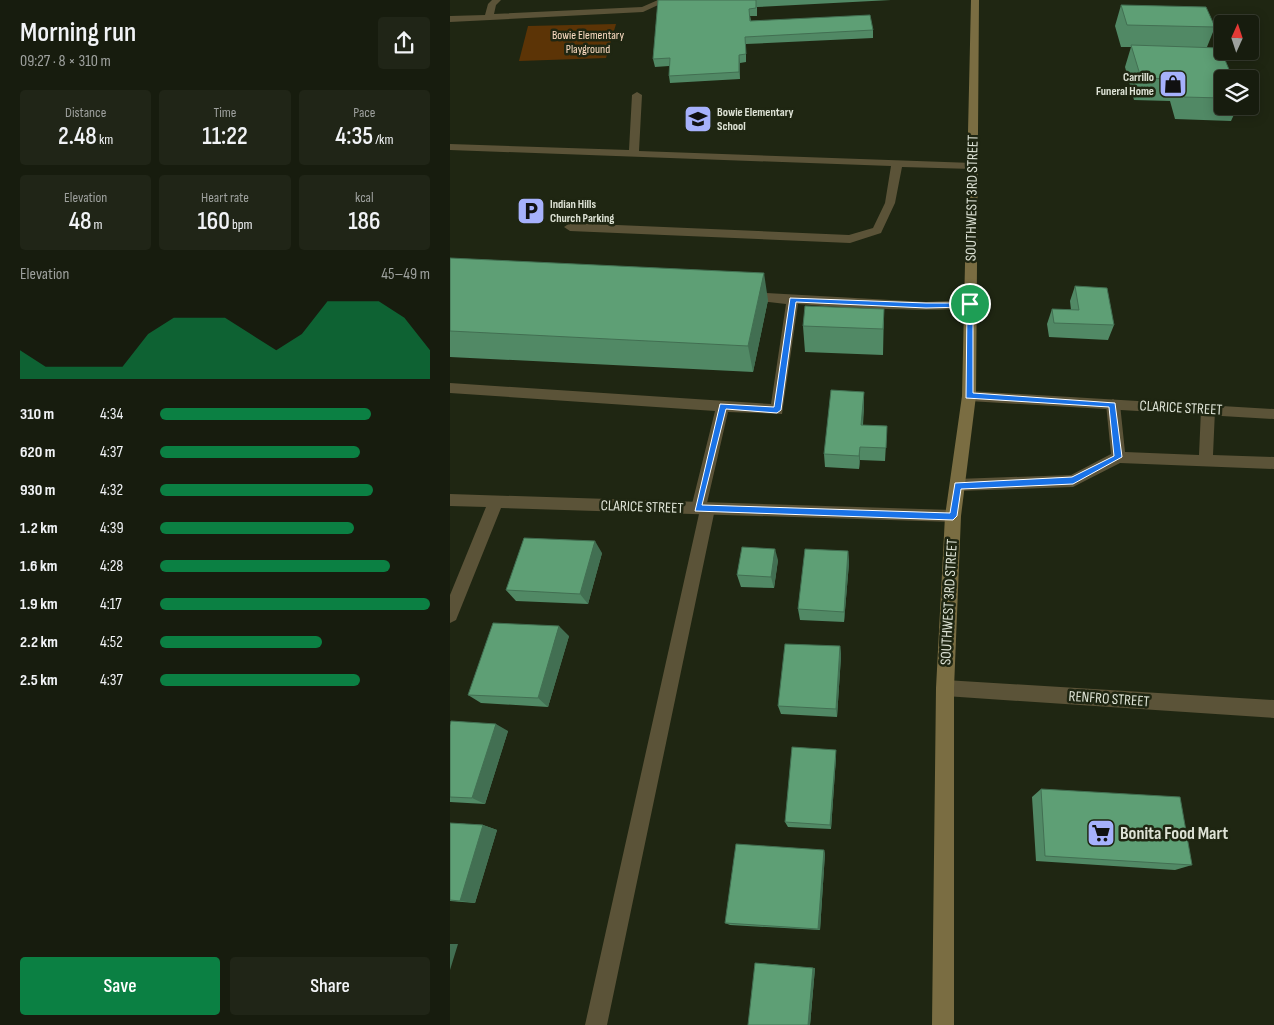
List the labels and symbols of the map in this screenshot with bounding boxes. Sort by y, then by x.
north arrow [1214,15,1259,60]
park label: Bowie Elementary Playground [552,28,624,57]
shop icon: Carrillo Funeral Home [1158,69,1188,99]
place label: Carrillo Funeral Home [1096,70,1154,99]
school or university icon: Bowie Elementary School [683,104,713,134]
place label: Bowie Elementary School [717,105,794,134]
street label: SOUTHWEST 3RD STREET [961,135,983,261]
parking icon: Indian Hills Church Parking [516,196,546,226]
place label: Indian Hills Church Parking [550,197,614,226]
pin [949,283,991,325]
street label: CLARICE STREET [1139,396,1223,420]
street label: CLARICE STREET [600,496,684,518]
street label: SOUTHWEST 3RD STREET [936,538,962,666]
street label: RENFRO STREET [1068,687,1150,711]
supermarket icon: Bonita Food Mart [1086,818,1116,848]
place label: Bonita Food Mart [1120,823,1228,844]

